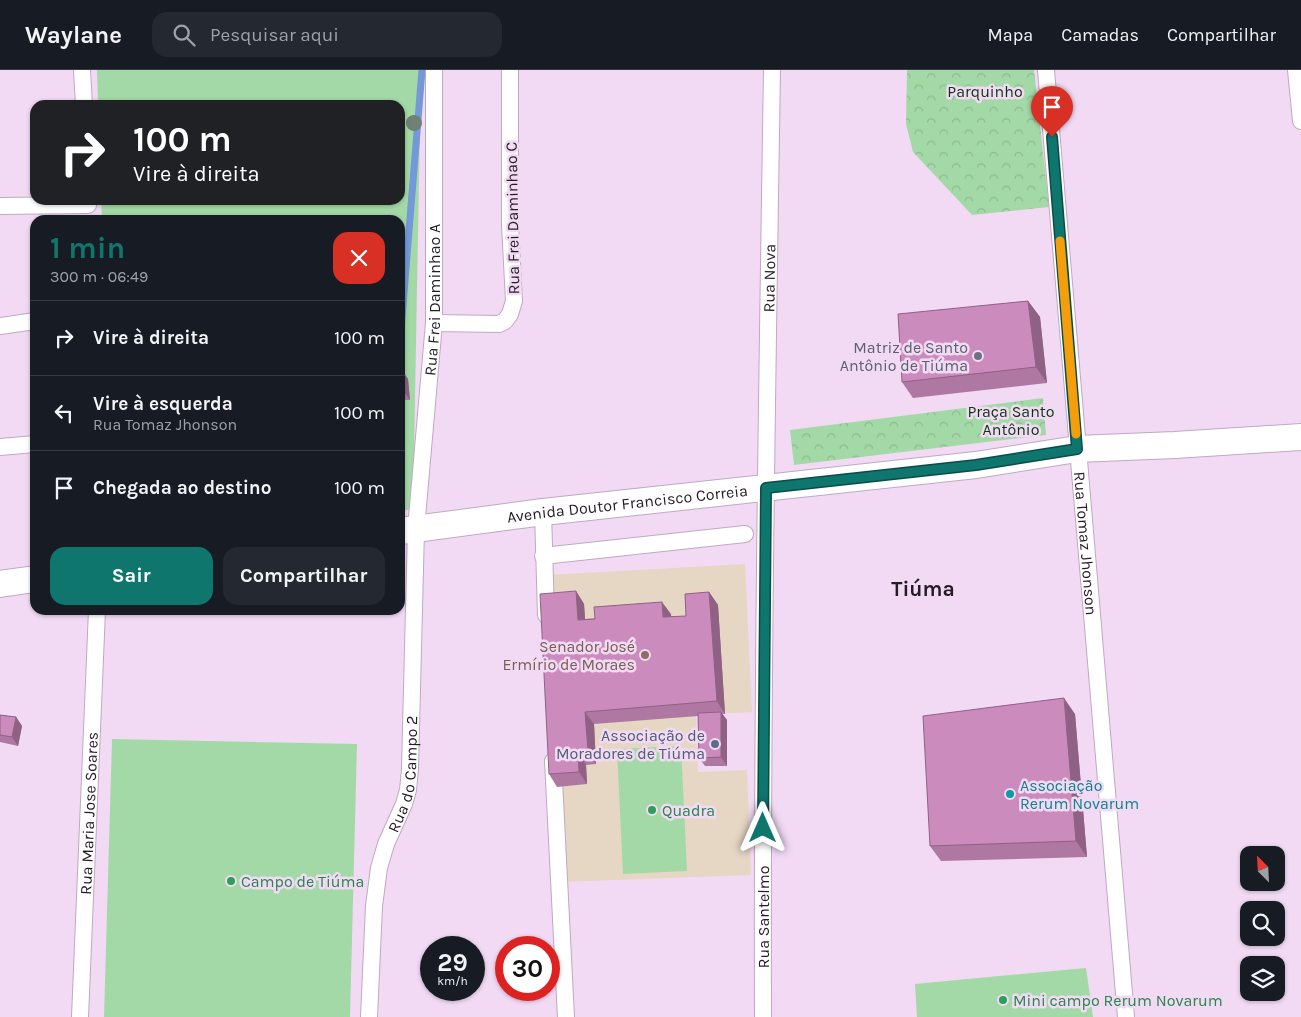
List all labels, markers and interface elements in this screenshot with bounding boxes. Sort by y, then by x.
search box [152,12,502,57]
text: Waylane [25,21,122,49]
icon: search [170,21,198,49]
text: Pesquisar aqui [210,24,339,46]
text: Mapa [988,24,1033,46]
text: Camadas [1061,24,1139,46]
text: Compartilhar [1167,24,1276,46]
park label: Parquinho [947,82,1023,101]
pin [1031,86,1073,137]
icon: arrive [1038,93,1066,121]
text: 100 m [133,119,232,160]
icon: right [50,120,115,185]
street label: Rua Frei Daminhao C [502,141,523,294]
text: Vire à direita [133,161,260,187]
street label: Rua Frei Daminhao A [420,224,444,377]
text: 1 min [50,230,125,266]
button: close [333,232,385,284]
street label: Rua Nova [759,244,779,313]
text: 300 m · 06:49 [50,267,148,286]
icon: right [50,324,78,352]
text: Vire à direita [93,327,209,349]
text: 100 m [334,327,385,349]
place label: Matriz de Santo Antônio de Tiúma [840,338,968,375]
marker: Matriz de Santo Antônio de Tiúma [972,350,984,362]
text: Vire à esquerda [93,393,233,415]
icon: left [50,399,78,427]
text: 100 m [334,402,385,424]
park label: Praça Santo Antônio [967,402,1055,439]
text: Rua Tomaz Jhonson [93,415,237,434]
street label: Rua Tomaz Jhonson [1070,471,1101,616]
icon: arrive [50,474,78,502]
text: Chegada ao destino [93,477,271,499]
text: 100 m [334,477,385,499]
street label: Avenida Doutor Francisco Correia [506,481,749,527]
button: Sair [50,547,213,605]
button: Compartilhar [223,547,385,605]
district label: Tiúma [891,577,955,601]
place label: Senador José Ermírio de Moraes [502,637,635,674]
marker: Senador José Ermírio de Moraes [639,649,651,661]
street label: Rua do Campo 2 [384,715,421,835]
place label: Associação de Moradores de Tiúma [556,726,705,763]
street label: Rua Maria Jose Soares [76,731,102,895]
marker: Associação de Moradores de Tiúma [709,738,721,750]
place label: Associação Rerum Novarum [1020,776,1139,813]
marker: Associação Rerum Novarum [1004,788,1016,800]
place label: Quadra [662,801,715,820]
position arrow [736,801,788,853]
marker: Quadra [646,804,658,816]
north arrow [1240,846,1285,891]
map controls [1240,846,1285,1001]
street label: Rua Santelmo [754,866,773,968]
place label: Campo de Tiúma [241,872,364,891]
marker: Campo de Tiúma [225,875,237,887]
button: search [1240,901,1285,946]
speed limit sign: 30 [495,936,560,1001]
text: 29 [437,948,468,977]
button: layers [1240,956,1285,1001]
text: km/h [437,974,468,988]
place label: Mini campo Rerum Novarum [1013,991,1223,1010]
marker: Mini campo Rerum Novarum [997,994,1009,1006]

